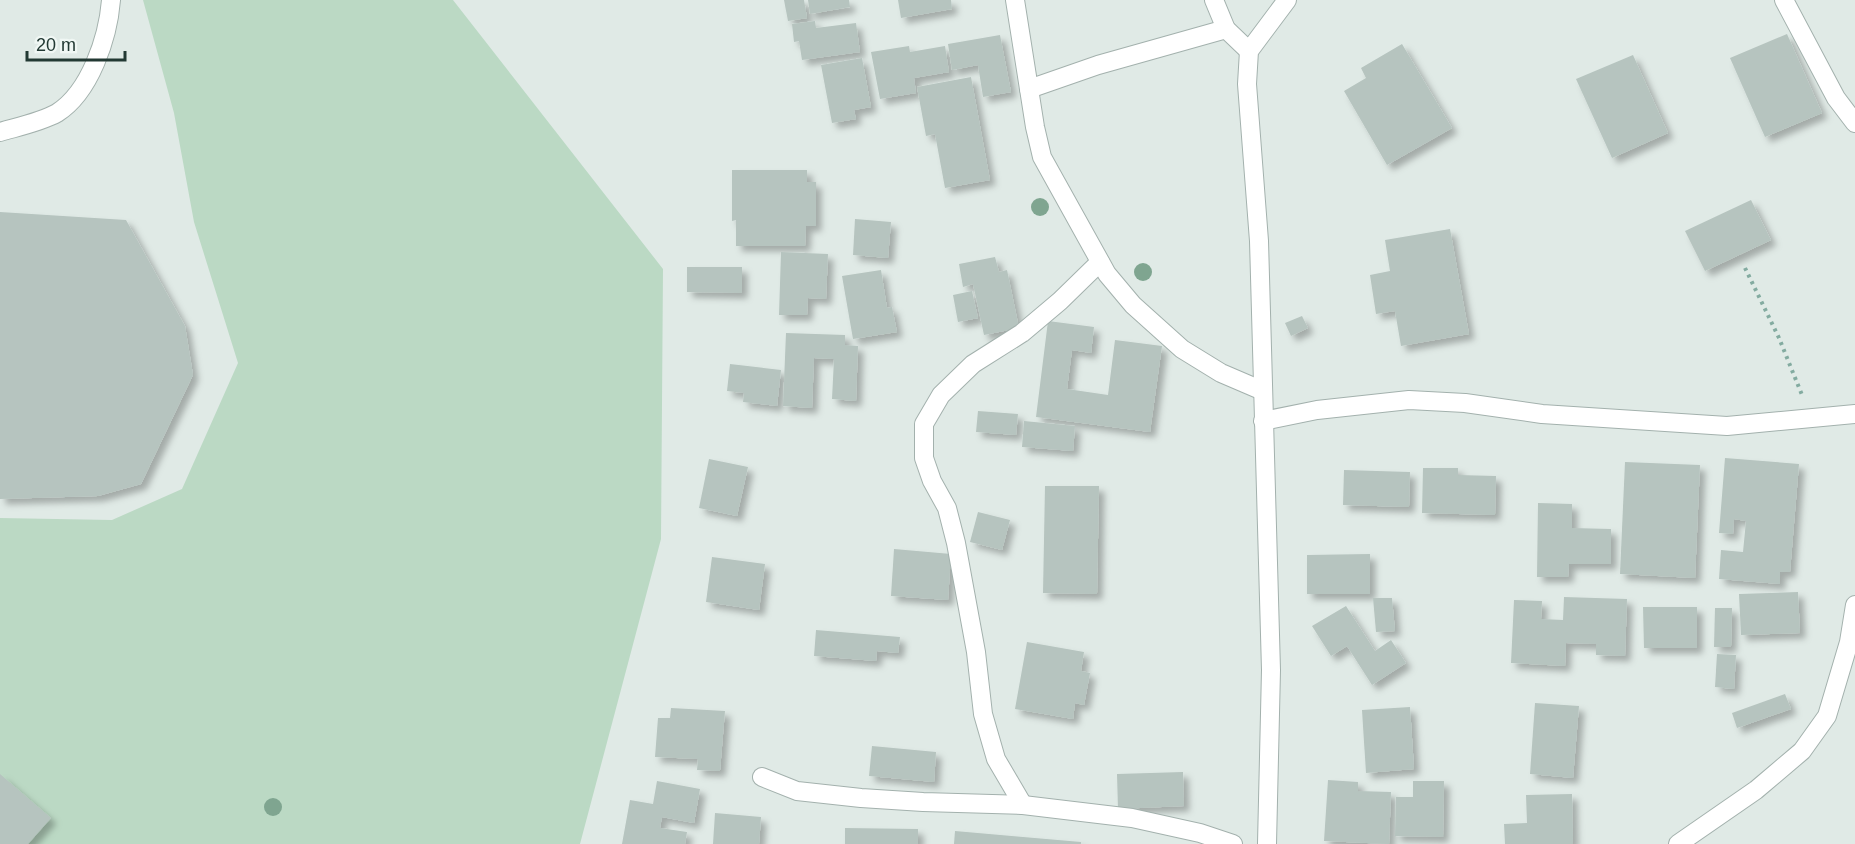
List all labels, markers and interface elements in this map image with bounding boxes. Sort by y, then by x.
scale bar [27,24,124,62]
text: 20 m [36,35,76,55]

